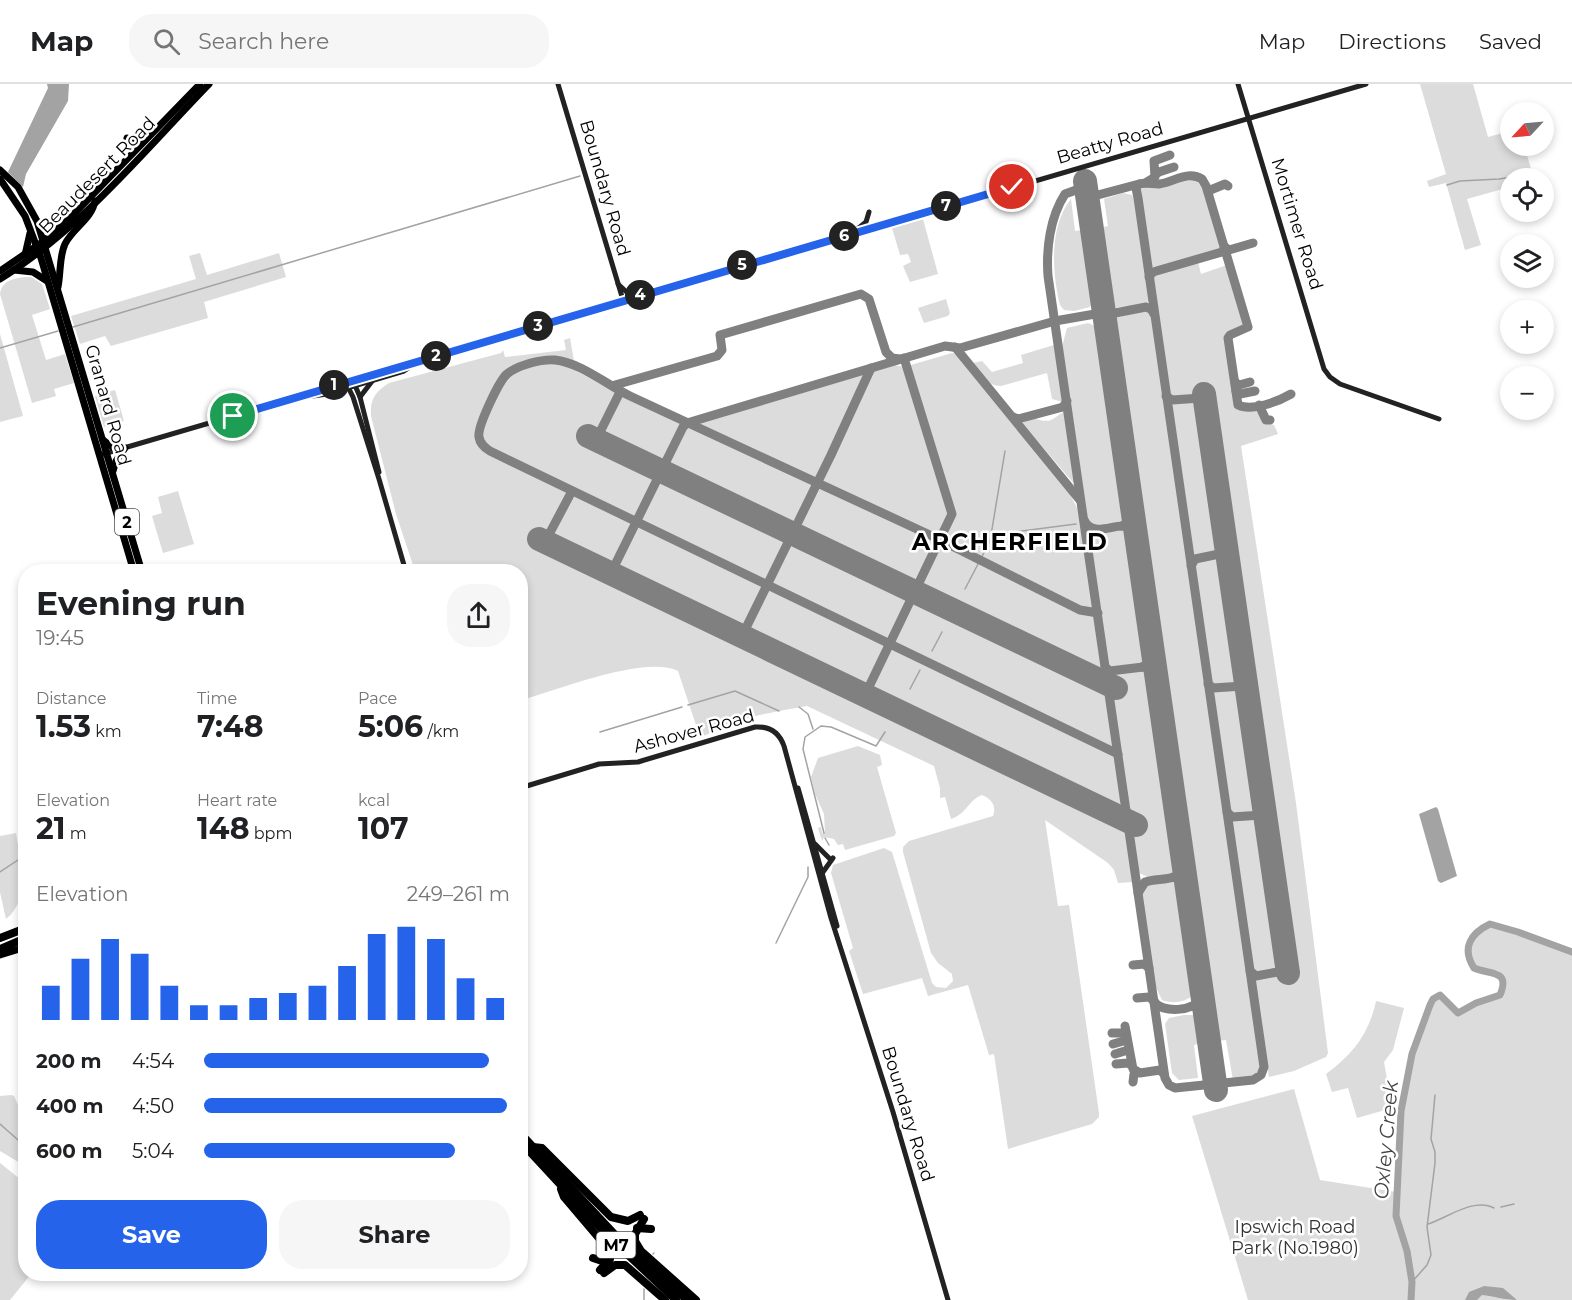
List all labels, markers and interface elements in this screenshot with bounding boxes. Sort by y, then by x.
search box [129,14,549,68]
text: Map [30,24,93,58]
icon: search [150,25,183,58]
text: Search here [198,28,329,55]
text: Map [1259,29,1305,54]
text: Directions [1338,29,1446,54]
text: Saved [1479,29,1542,54]
north arrow [1500,102,1554,156]
map controls [1500,102,1554,420]
street label: Beaudesert Road [34,112,160,238]
street label: Boundary Road [575,117,635,259]
street label: Beatty Road [1054,117,1166,169]
street label: Mortimer Road [1266,155,1328,293]
pin [986,161,1037,212]
button: locate [1500,168,1554,222]
icon: check [995,170,1028,203]
pin: 7 [931,191,961,221]
text: 7 [941,196,951,215]
pin: 6 [829,221,859,251]
text: 6 [839,226,849,245]
button: layers [1500,234,1554,288]
pin: 5 [727,250,757,280]
text: 5 [737,255,747,274]
pin: 4 [625,280,655,310]
text: 4 [634,285,646,304]
button: + [1500,300,1554,354]
pin: 3 [523,311,553,341]
text: 3 [533,316,543,335]
pin: 2 [421,341,451,371]
street label: Granard Road [80,342,136,468]
text: 2 [431,346,441,365]
button: − [1500,366,1554,420]
pin: 1 [319,370,349,400]
text: 1 [331,375,337,394]
pin [207,390,258,441]
icon: arrive [216,399,249,432]
road number: 2 [115,509,139,535]
district label: ARCHERFIELD [911,527,1108,556]
text: Evening run [36,583,246,623]
button: share [447,584,510,647]
text: 19:45 [36,626,84,650]
text: Distance [36,689,106,708]
text: Time [197,689,237,708]
text: Pace [358,689,397,708]
street label: Ashover Road [631,704,757,758]
text: 1.53 [36,708,91,745]
text: 7:48 [197,708,264,745]
text: 5:06 [358,708,423,745]
text: km [91,722,122,741]
text: /km [423,722,459,741]
text: Elevation [36,791,110,810]
text: Heart rate [197,791,277,810]
text: kcal [358,791,390,810]
text: 21 [36,810,65,847]
text: 148 [197,810,250,847]
text: 107 [358,810,409,847]
text: m [65,824,87,843]
text: bpm [250,824,292,843]
text: Elevation [36,882,128,906]
text: 249–261 m [407,882,510,906]
street label: Boundary Road [877,1044,939,1184]
text: 200 m [36,1049,102,1073]
text: 4:54 [132,1049,174,1073]
water label: Oxley Creek [1369,1079,1403,1200]
text: 400 m [36,1094,104,1118]
text: 4:50 [132,1094,174,1118]
text: 600 m [36,1139,103,1163]
text: 5:04 [132,1139,174,1163]
button: Save [36,1200,267,1269]
button: Share [279,1200,510,1269]
park label: Ipswich Road Park (No.1980) [1231,1216,1359,1259]
road number: M7 [596,1232,636,1258]

